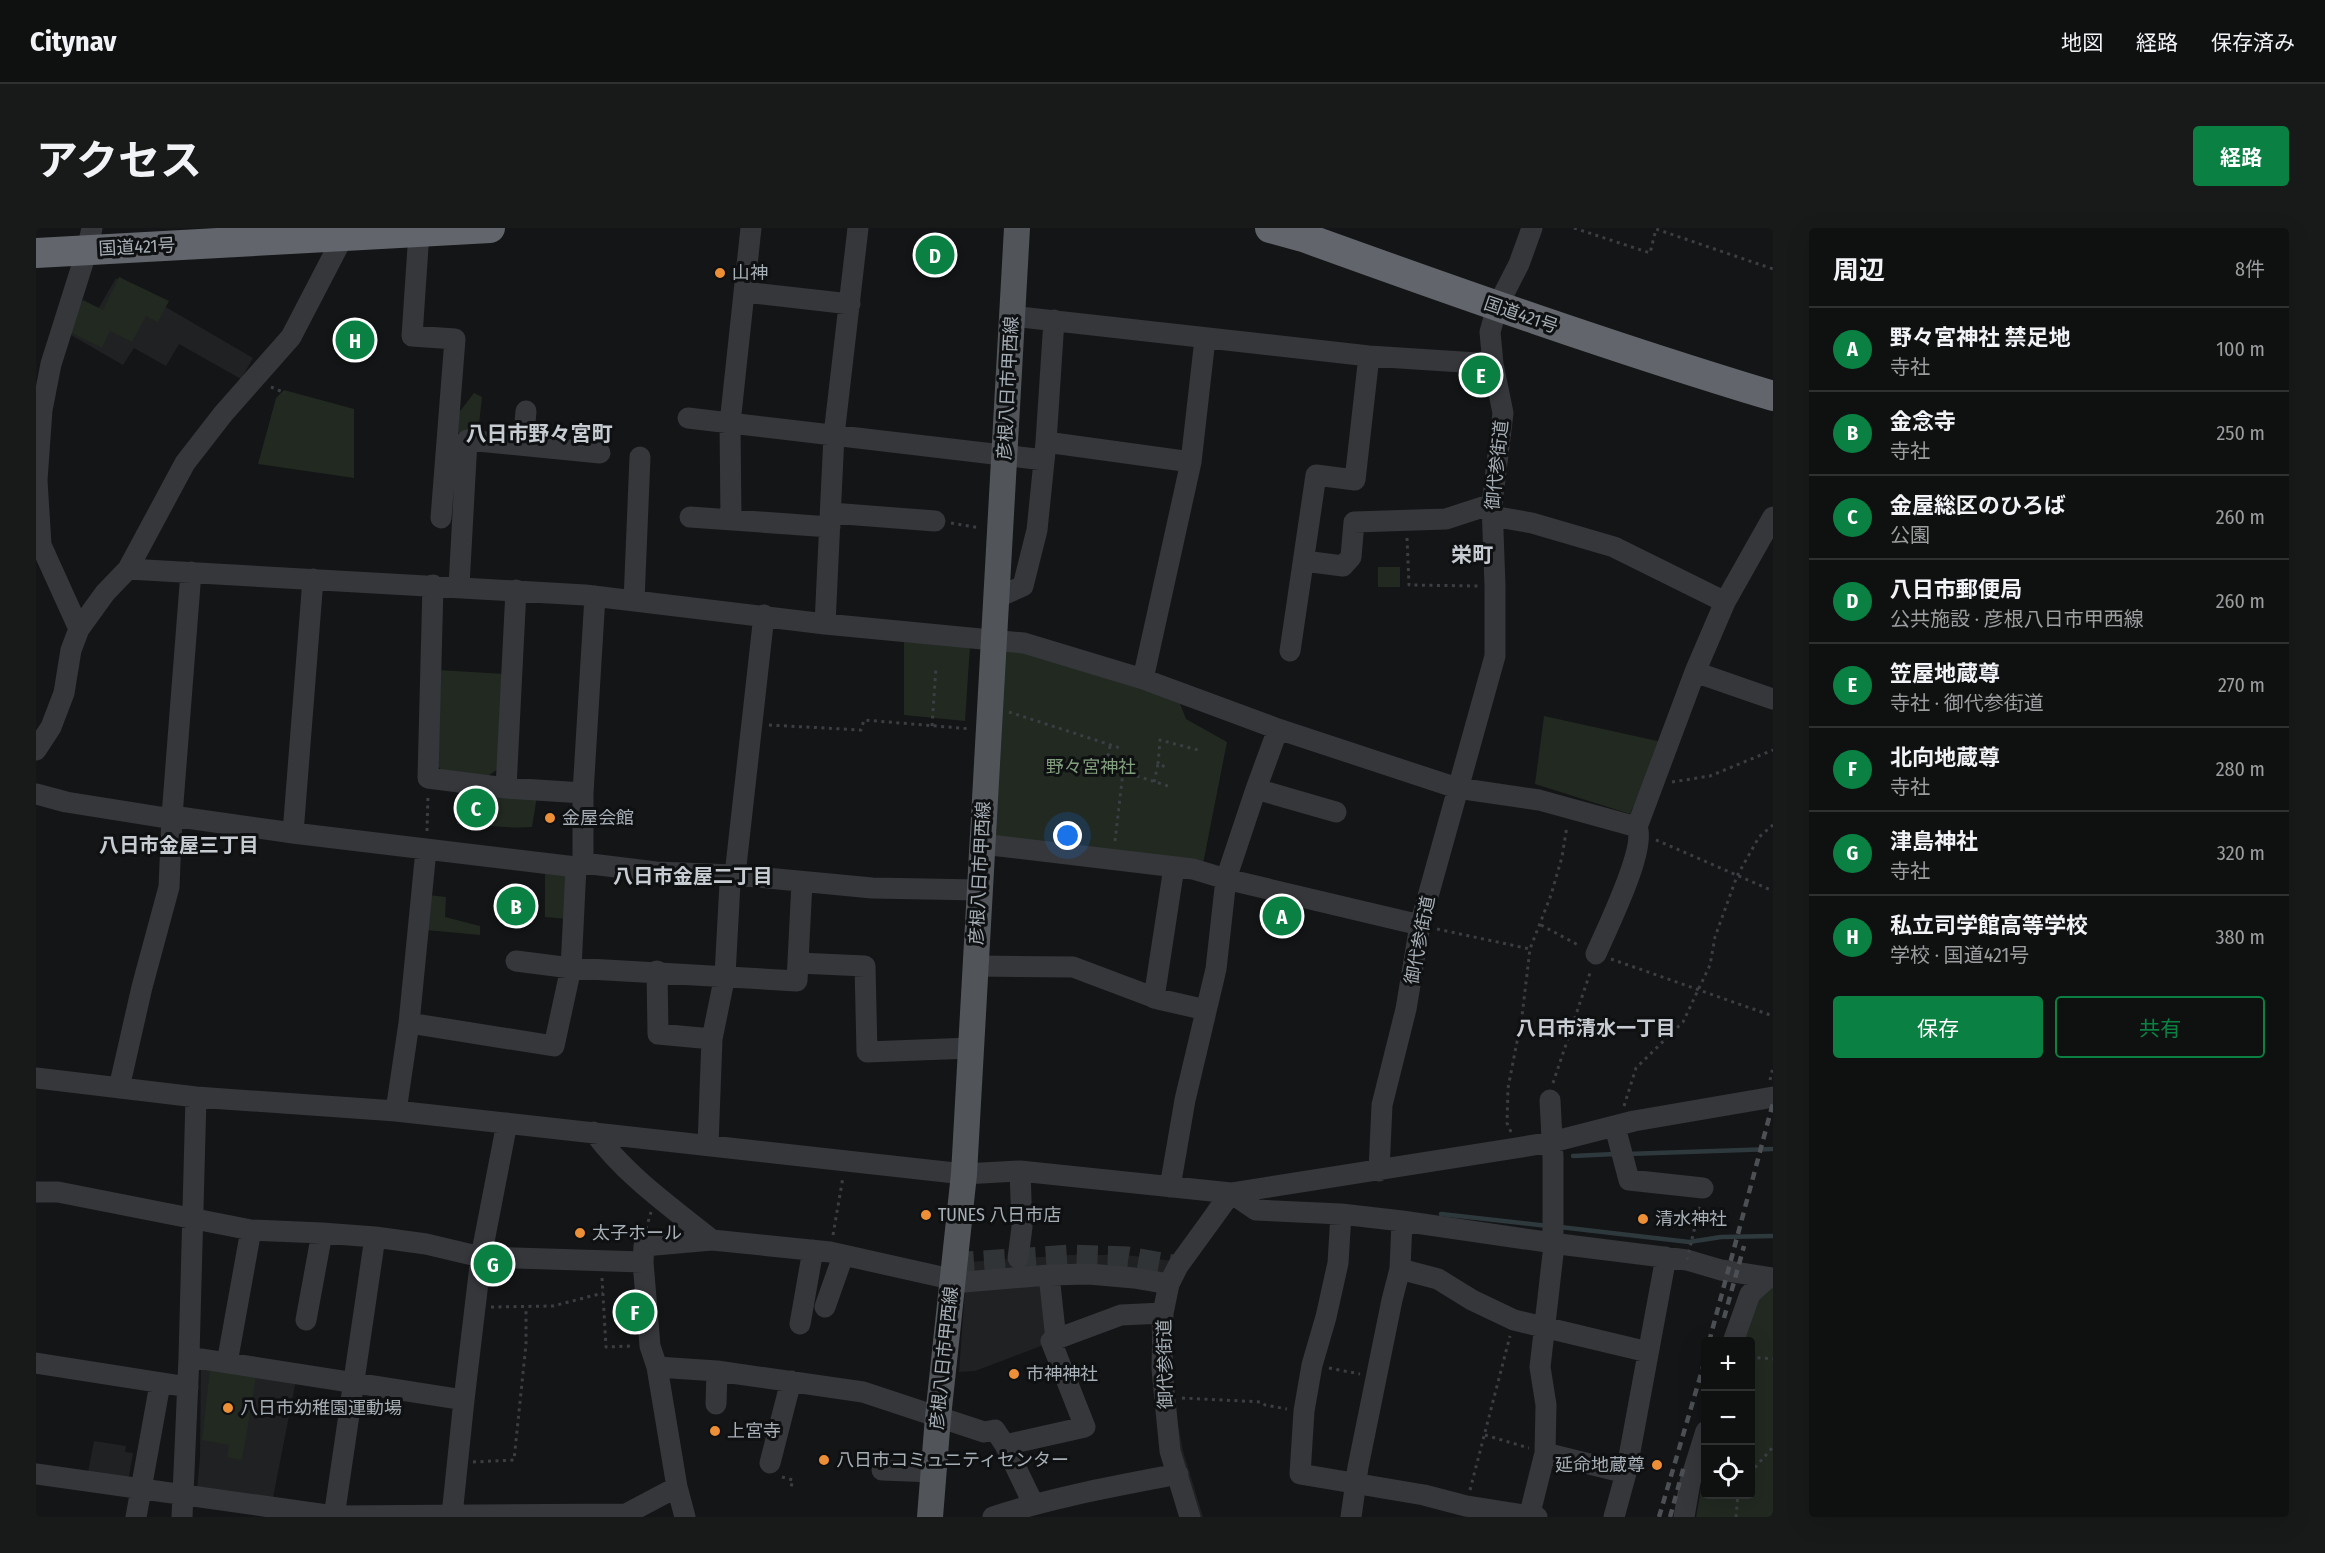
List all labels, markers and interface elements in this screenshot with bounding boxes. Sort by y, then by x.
text: Citynav [30,25,116,58]
text: 地図 [2061,30,2103,56]
text: 経路 [2136,30,2178,56]
text: 保存済み [2211,30,2295,56]
button: 経路 [2193,126,2289,186]
text: アクセス [36,136,202,186]
pin: D [916,232,954,278]
street label: 国道421号 [98,234,176,260]
text: 周辺 [1833,255,1885,286]
text: 8件 [2235,257,2265,281]
place label: 山神 [732,262,768,284]
marker: 山神 [713,266,727,280]
street label: 国道421号 [1481,292,1561,338]
street label: 彦根八日市甲西線 [993,316,1023,460]
pin: H [336,318,374,362]
text: 野々宮神社 禁足地 [1890,324,2071,351]
text: A [1847,337,1858,361]
text: 100 m [2216,337,2265,361]
pin: E [1462,352,1500,398]
text: 寺社 [1890,355,1930,379]
text: 金念寺 [1890,408,1956,435]
street label: 御代参街道 [1481,419,1513,511]
district label: 八日市野々宮町 [466,421,613,447]
text: B [1847,421,1858,445]
text: 250 m [2217,421,2265,445]
text: 寺社 [1890,439,1930,463]
text: 金屋総区のひろば [1890,492,2066,519]
text: C [1847,505,1858,529]
text: 260 m [2216,505,2265,529]
text: 公園 [1890,523,1930,547]
district label: 栄町 [1451,542,1493,568]
text: 八日市郵便局 [1890,576,2022,603]
text: D [1847,589,1858,613]
text: 260 m [2216,589,2265,613]
text: 公共施設 · 彦根八日市甲西線 [1890,607,2144,631]
text: 笠屋地蔵尊 [1890,660,2000,687]
text: E [1848,673,1857,697]
text: 270 m [2218,673,2265,697]
text: 寺社 · 御代参街道 [1890,691,2044,715]
text: 北向地蔵尊 [1890,744,2000,771]
park label: 野々宮神社 [1046,756,1136,778]
text: F [1848,757,1857,781]
text: 280 m [2216,757,2265,781]
text: 寺社 [1890,775,1930,799]
pin: C [456,786,496,830]
street label: 彦根八日市甲西線 [965,801,995,945]
place label: 金屋会館 [562,807,634,829]
marker: 金屋会館 [543,811,557,825]
your location [1053,821,1082,850]
text: 津島神社 [1890,828,1978,855]
district label: 八日市金屋三丁目 [99,833,259,857]
text: G [1847,841,1858,865]
text: 320 m [2217,841,2265,865]
text: 寺社 [1890,859,1930,883]
district label: 八日市金屋二丁目 [613,864,773,888]
pin: B [496,884,536,928]
pin: A [1262,894,1302,938]
street label: 御代参街道 [1401,894,1439,986]
text: 私立司学館高等学校 [1890,912,2088,939]
text: H [1846,925,1859,949]
text: 380 m [2215,925,2265,949]
text: 学校 · 国道421号 [1890,943,2029,967]
button: 保存 [1833,996,2043,1058]
button: 共有 [2055,996,2265,1058]
district label: 八日市清水一丁目 [1516,1016,1676,1040]
place label: TUNES 八日市店 [938,1204,1061,1226]
marker: TUNES 八日市店 [919,1208,933,1222]
place label: 清水神社 [1655,1208,1727,1230]
marker: 清水神社 [1636,1212,1650,1226]
place label: 太子ホール [592,1222,682,1244]
marker: 太子ホール [573,1226,587,1240]
pin: G [474,1242,512,1286]
street label: 彦根八日市甲西線 [926,1285,962,1431]
pin: F [616,1290,654,1334]
street label: 御代参街道 [1153,1319,1177,1409]
map controls [1701,1337,1755,1499]
button: + [1701,1337,1755,1391]
place label: 市神神社 [1026,1363,1098,1385]
marker: 市神神社 [1007,1367,1021,1381]
button: − [1701,1391,1755,1445]
place label: 八日市幼稚園運動場 [240,1397,402,1419]
marker: 八日市幼稚園運動場 [221,1401,235,1415]
place label: 上宮寺 [727,1420,781,1442]
marker: 上宮寺 [708,1424,722,1438]
button: locate [1701,1445,1755,1499]
place label: 八日市コミュニティセンター [836,1449,1069,1471]
marker: 八日市コミュニティセンター [817,1453,831,1467]
place label: 延命地蔵尊 [1555,1454,1645,1476]
marker: 延命地蔵尊 [1650,1458,1664,1472]

